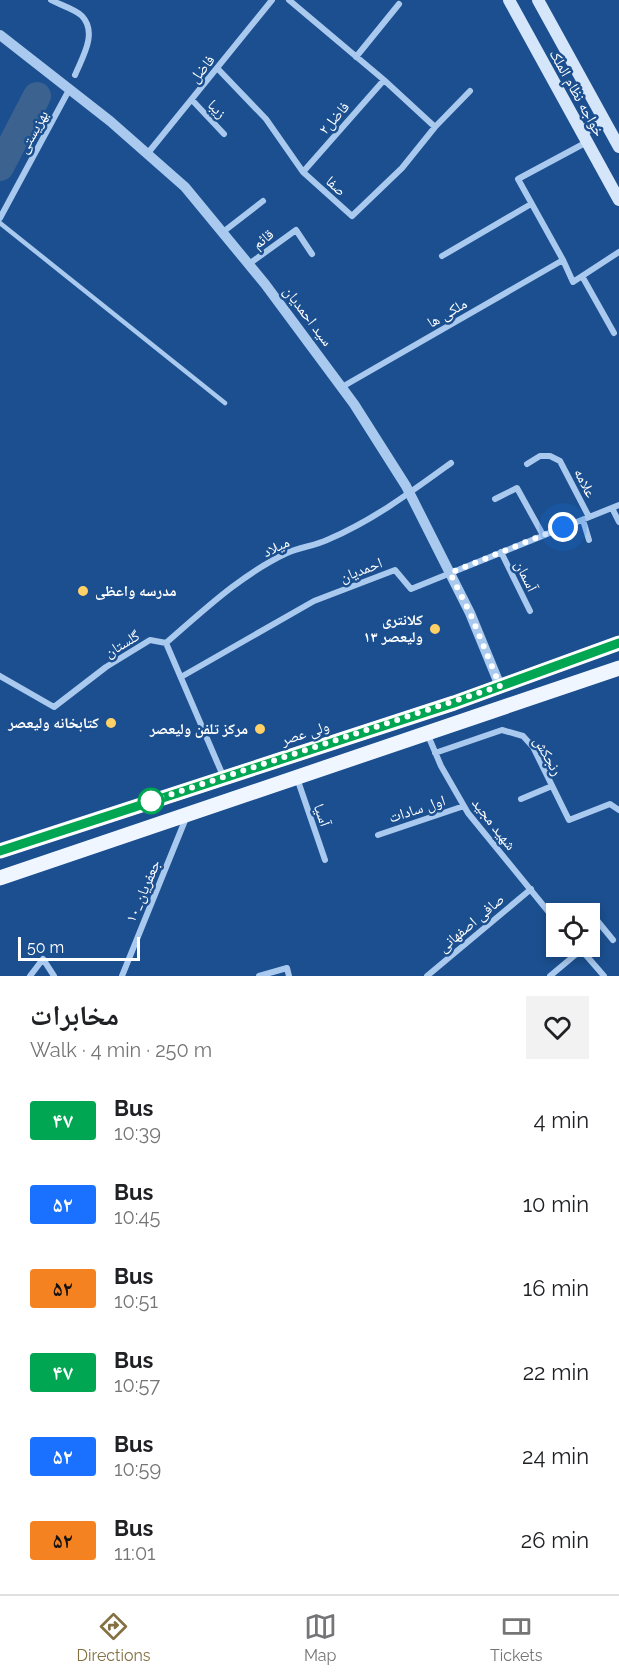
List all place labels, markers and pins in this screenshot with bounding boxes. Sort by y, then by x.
place label: مدرسه واعظی [95,582,177,600]
marker: مدرسه واعظی [76,584,90,598]
place label: کلانتری ۱۳ ولیعصر [363,611,423,646]
marker: کلانتری ۱۳ ولیعصر [428,622,442,636]
place label: کتابخانه ولیعصر [7,714,99,732]
marker: کتابخانه ولیعصر [104,716,118,730]
place label: مرکز تلفن ولیعصر [149,720,248,738]
marker: مرکز تلفن ولیعصر [253,722,267,736]
unlabelled marker [138,788,164,814]

